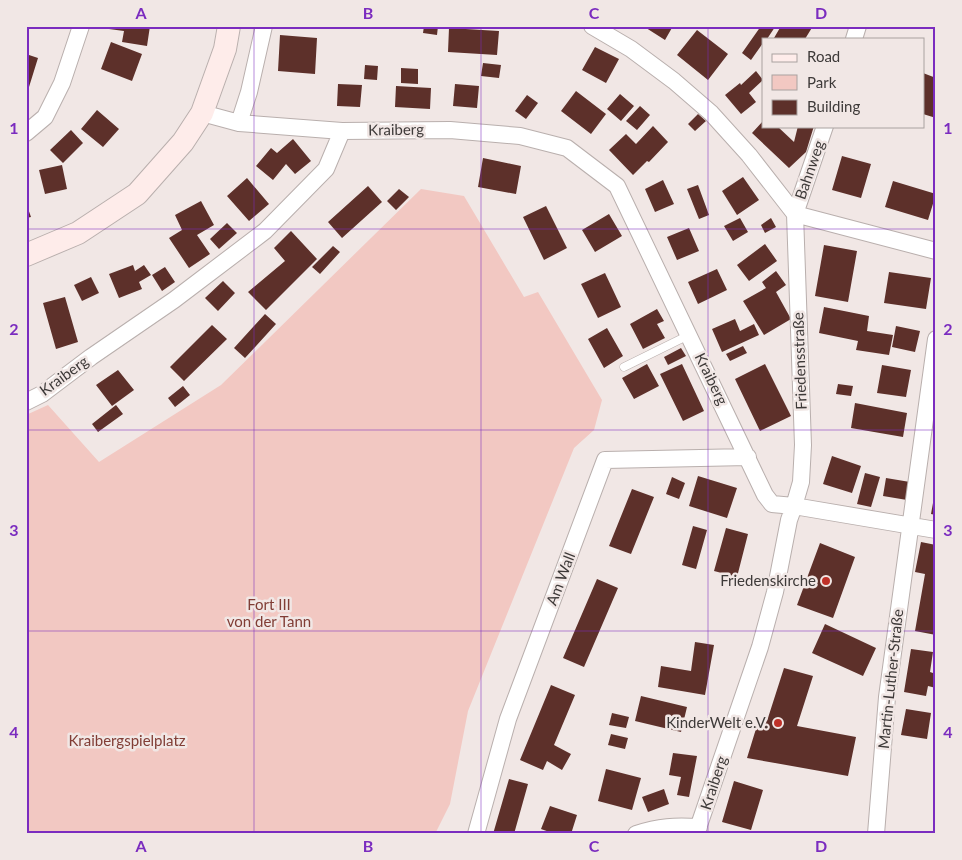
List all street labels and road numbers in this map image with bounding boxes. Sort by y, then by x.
street label: Kraiberg [368,120,424,138]
street label: Bahnweg [791,138,828,202]
street label: Friedensstraße [788,312,810,410]
street label: Kraiberg [692,350,732,408]
street label: Kraiberg [36,351,91,399]
street label: Am Wall [542,550,578,608]
street label: Martin-Luther-Straße [874,608,906,750]
street label: Kraiberg [696,753,730,812]

